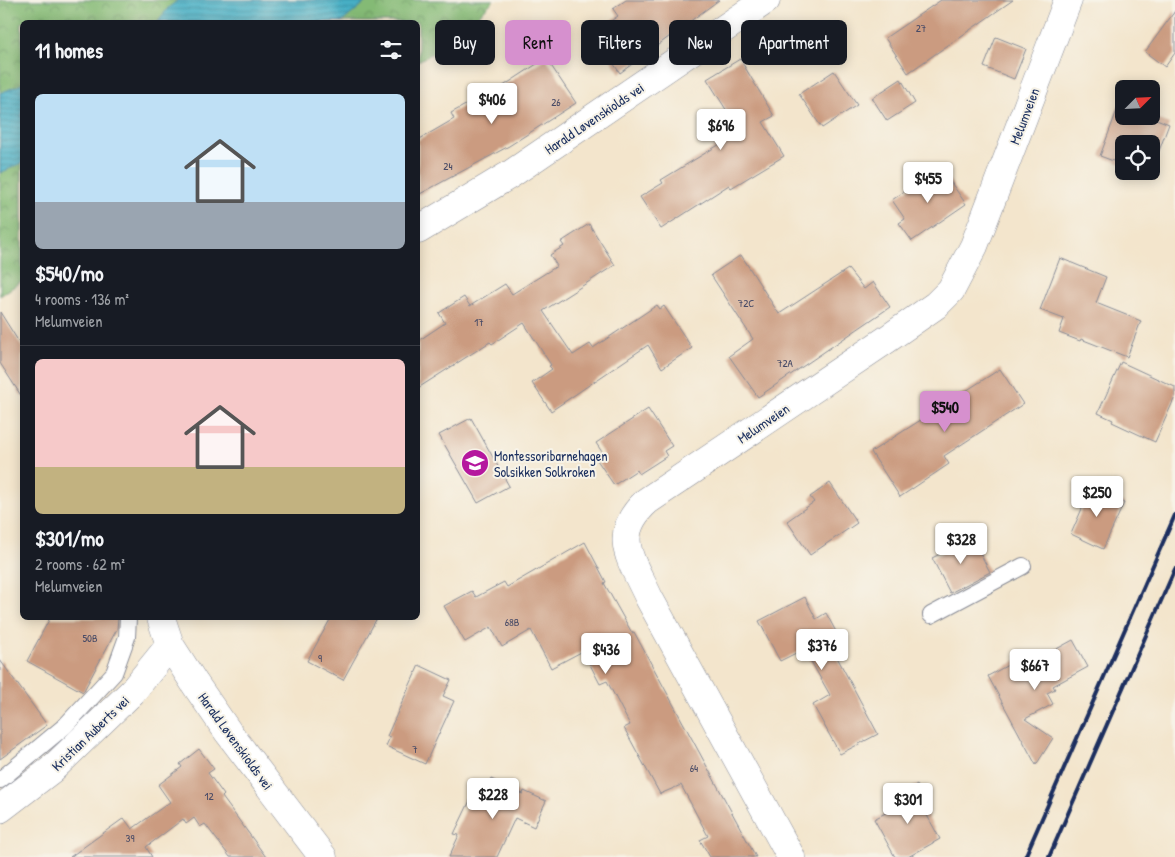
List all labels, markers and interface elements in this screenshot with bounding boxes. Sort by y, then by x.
chip: Buy [435,20,495,65]
chip: Rent [505,20,571,65]
chip: Filters [581,20,659,65]
chip: New [669,20,731,65]
chip: Apartment [741,20,847,65]
house number: 27 [916,21,926,35]
text: 11 homes [35,36,103,65]
icon: filters [377,36,405,64]
street label: Harald Løvenskiolds vei [541,78,647,158]
north arrow [1115,80,1160,125]
map controls [1115,80,1160,180]
pin: $406 [462,82,522,125]
street label: Melumveien [1005,85,1043,147]
text: $406 [478,88,506,110]
house number: 26 [551,95,561,109]
pin: $696 [691,108,751,151]
text: $696 [708,114,734,136]
icon: home [175,126,265,216]
button: locate [1115,135,1160,180]
house number: 24 [443,159,453,173]
pin: $455 [898,162,958,204]
text: $455 [914,167,942,189]
text: $540/mo [35,259,103,288]
text: 4 rooms · 136 m² [35,288,129,310]
house number: 72C [738,296,754,310]
text: Melumveien [35,310,102,332]
house number: 17 [474,315,484,329]
house number: 72A [777,356,794,370]
pin: $540 [915,390,975,433]
icon: home [175,392,265,482]
text: $540 [931,396,959,418]
street label: Melumveien [733,399,793,447]
place label: Montessoribarnehagen Solsikken Solkroken [494,446,608,481]
school or university icon: Montessoribarnehagen Solsikken Solkroken [460,448,490,478]
pin: $250 [1067,476,1127,518]
text: $250 [1082,481,1112,503]
pin: $328 [931,522,991,565]
text: $301/mo [35,524,104,553]
text: $328 [946,528,976,550]
text: 2 rooms · 62 m² [35,553,125,575]
text: Melumveien [35,575,102,597]
house number: 68B [505,615,520,629]
pin: $376 [792,628,852,671]
house number: 50B [82,631,98,645]
pin: $436 [576,632,636,675]
text: $376 [807,634,837,656]
text: $436 [592,638,620,660]
pin: $667 [1005,648,1065,691]
house number: 9 [318,651,322,665]
text: $667 [1021,654,1049,676]
street label: Harald Løvenskiolds vei [194,688,278,794]
street label: Kristian Auberts vei [47,691,133,775]
house number: 7 [412,742,418,756]
house number: 64 [690,761,698,775]
pin: $228 [463,778,523,820]
pin: $301 [878,782,938,825]
text: $228 [478,783,508,805]
text: $301 [894,788,922,810]
house number: 12 [204,789,214,803]
house number: 39 [126,831,134,845]

